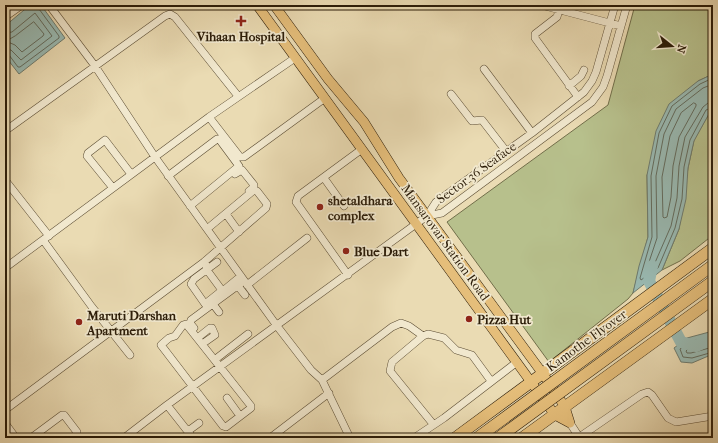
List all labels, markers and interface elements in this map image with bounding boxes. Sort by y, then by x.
marker: Vihaan Hospital [235,15,247,27]
north arrow [652,26,692,66]
place label: Vihaan Hospital [196,29,286,45]
text: N [673,43,689,55]
street label: Sector 36 Seaface [433,138,520,206]
street label: Mansarovar Station Road [398,181,493,304]
place label: shetaldhara complex [328,193,393,224]
marker: shetaldhara complex [315,202,325,212]
place label: Blue Dart [354,244,409,259]
marker: Blue Dart [341,246,351,256]
street label: Kamothe Flyover [543,306,630,375]
place label: Maruti Darshan Apartment [86,308,177,339]
place label: Pizza Hut [477,312,531,327]
marker: Pizza Hut [464,314,474,324]
marker: Maruti Darshan Apartment [74,317,84,327]

